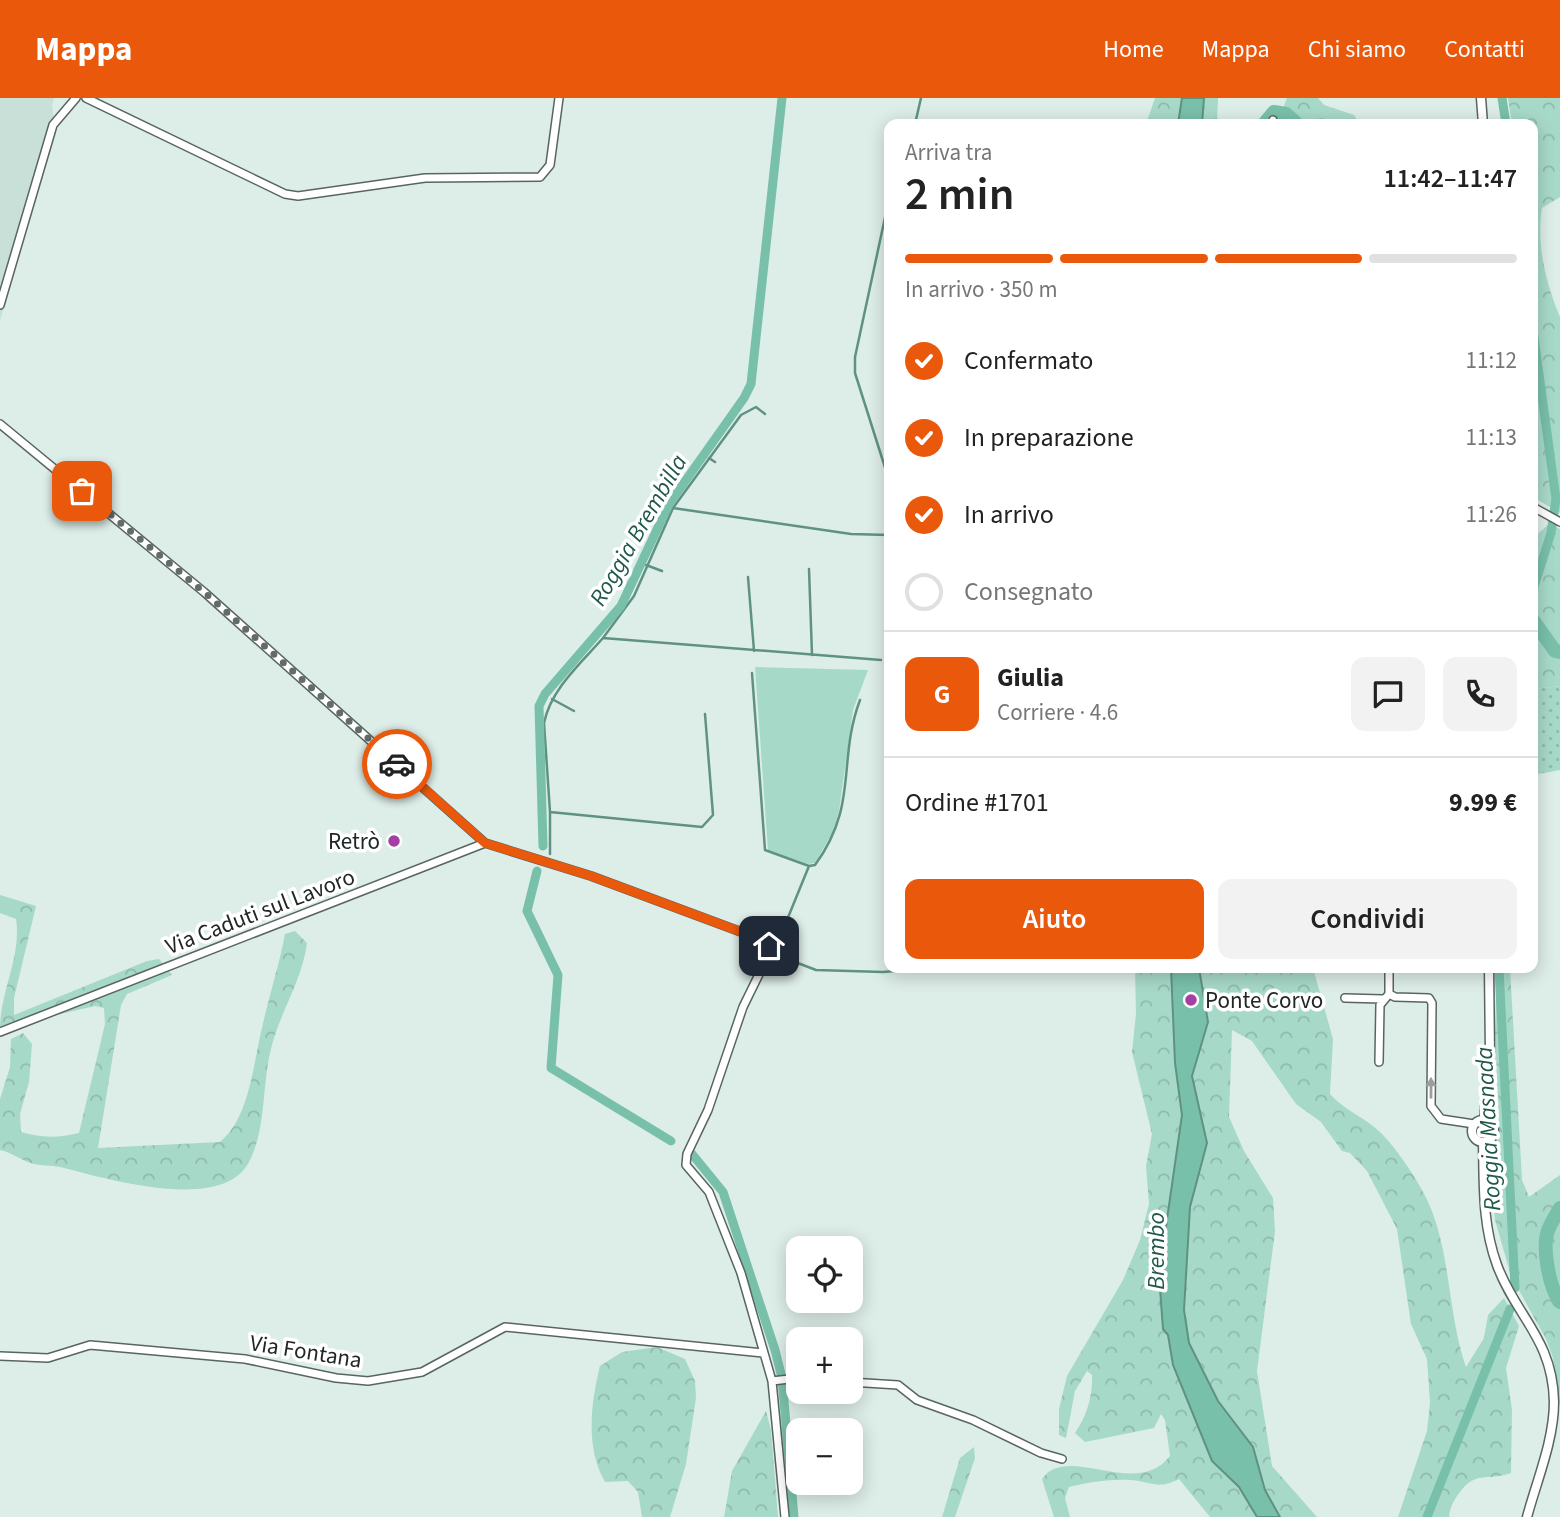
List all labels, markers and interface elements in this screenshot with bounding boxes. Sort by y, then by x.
text: Mappa [35,26,132,73]
text: Home [1103,32,1164,67]
text: Mappa [1202,32,1270,67]
text: Chi siamo [1308,32,1406,67]
text: Contatti [1444,32,1525,67]
text: Arriva tra [905,136,992,169]
text: 11:42–11:47 [1384,160,1517,197]
text: 2 min [905,162,1014,227]
text: In arrivo · 350 m [905,273,1057,306]
icon: check [905,342,943,380]
text: Confermato [964,342,1093,379]
text: 11:12 [1466,344,1517,377]
icon: check [905,419,943,457]
text: In preparazione [964,419,1134,456]
text: 11:13 [1466,421,1517,454]
water label: Roggia Brembilla [581,448,696,613]
pin [52,461,112,521]
icon: bag [63,472,101,510]
icon: check [905,496,943,534]
text: In arrivo [964,496,1054,533]
text: 11:26 [1466,498,1517,531]
text: Consegnato [964,573,1093,610]
button: chat [1351,657,1425,731]
button: phone [1443,657,1517,731]
text: Giulia [997,659,1064,696]
text: G [934,676,950,713]
text: Corriere · 4.6 [997,696,1118,729]
courier [362,729,432,799]
icon: car [378,745,416,783]
text: Ordine #1701 [905,784,1049,821]
text: 9.99 € [1449,784,1517,821]
place label: Retrò [328,825,380,858]
marker: Retrò [386,833,402,849]
street label: Via Caduti sul Lavoro [161,860,360,963]
button: Aiuto [905,879,1204,959]
button: Condividi [1218,879,1517,959]
pin [739,916,799,976]
icon: home [750,927,788,965]
place label: Ponte Corvo [1205,984,1323,1017]
marker: Ponte Corvo [1183,992,1199,1008]
water label: Roggia Masnada [1467,1046,1510,1212]
one-way arrow [1426,1076,1437,1098]
water label: Brembo [1139,1212,1174,1290]
map controls [786,1236,863,1495]
button: locate [786,1236,863,1313]
street label: Via Fontana [248,1326,364,1377]
button: + [786,1327,863,1404]
button: − [786,1418,863,1495]

